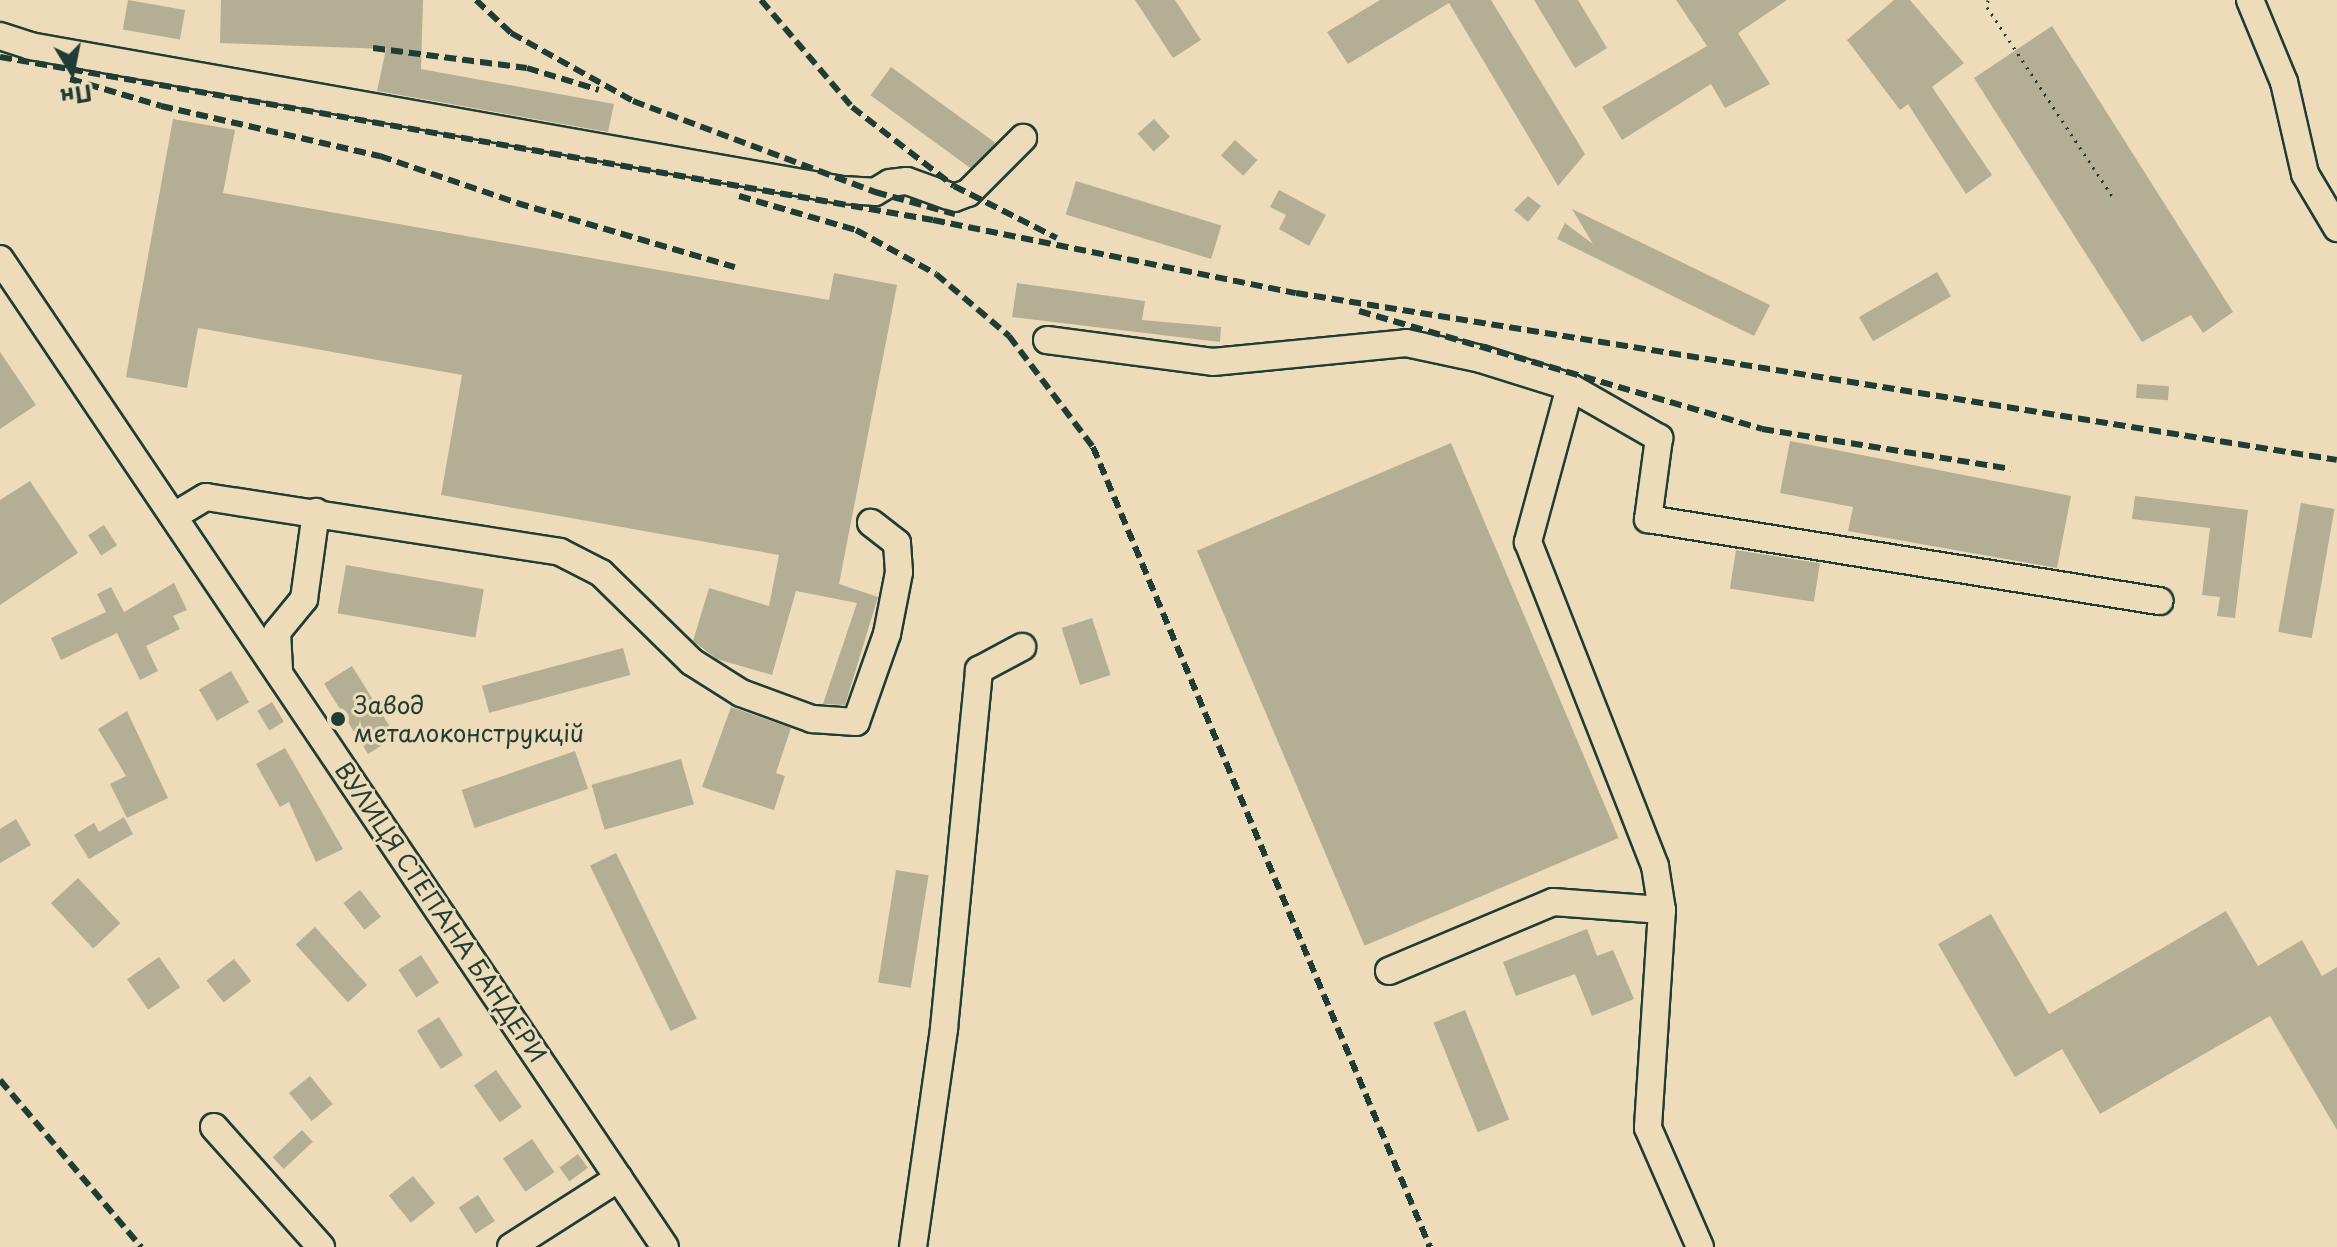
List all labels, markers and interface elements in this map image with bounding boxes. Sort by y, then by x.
north arrow [32,32,112,112]
text: Пн [58,77,95,115]
place label: Завод металоконструкцій [354,691,584,747]
marker: Завод металоконструкцій [329,710,347,728]
street label: ВУЛИЦЯ СТЕПАНА БАНДЕРИ [329,756,553,1068]

